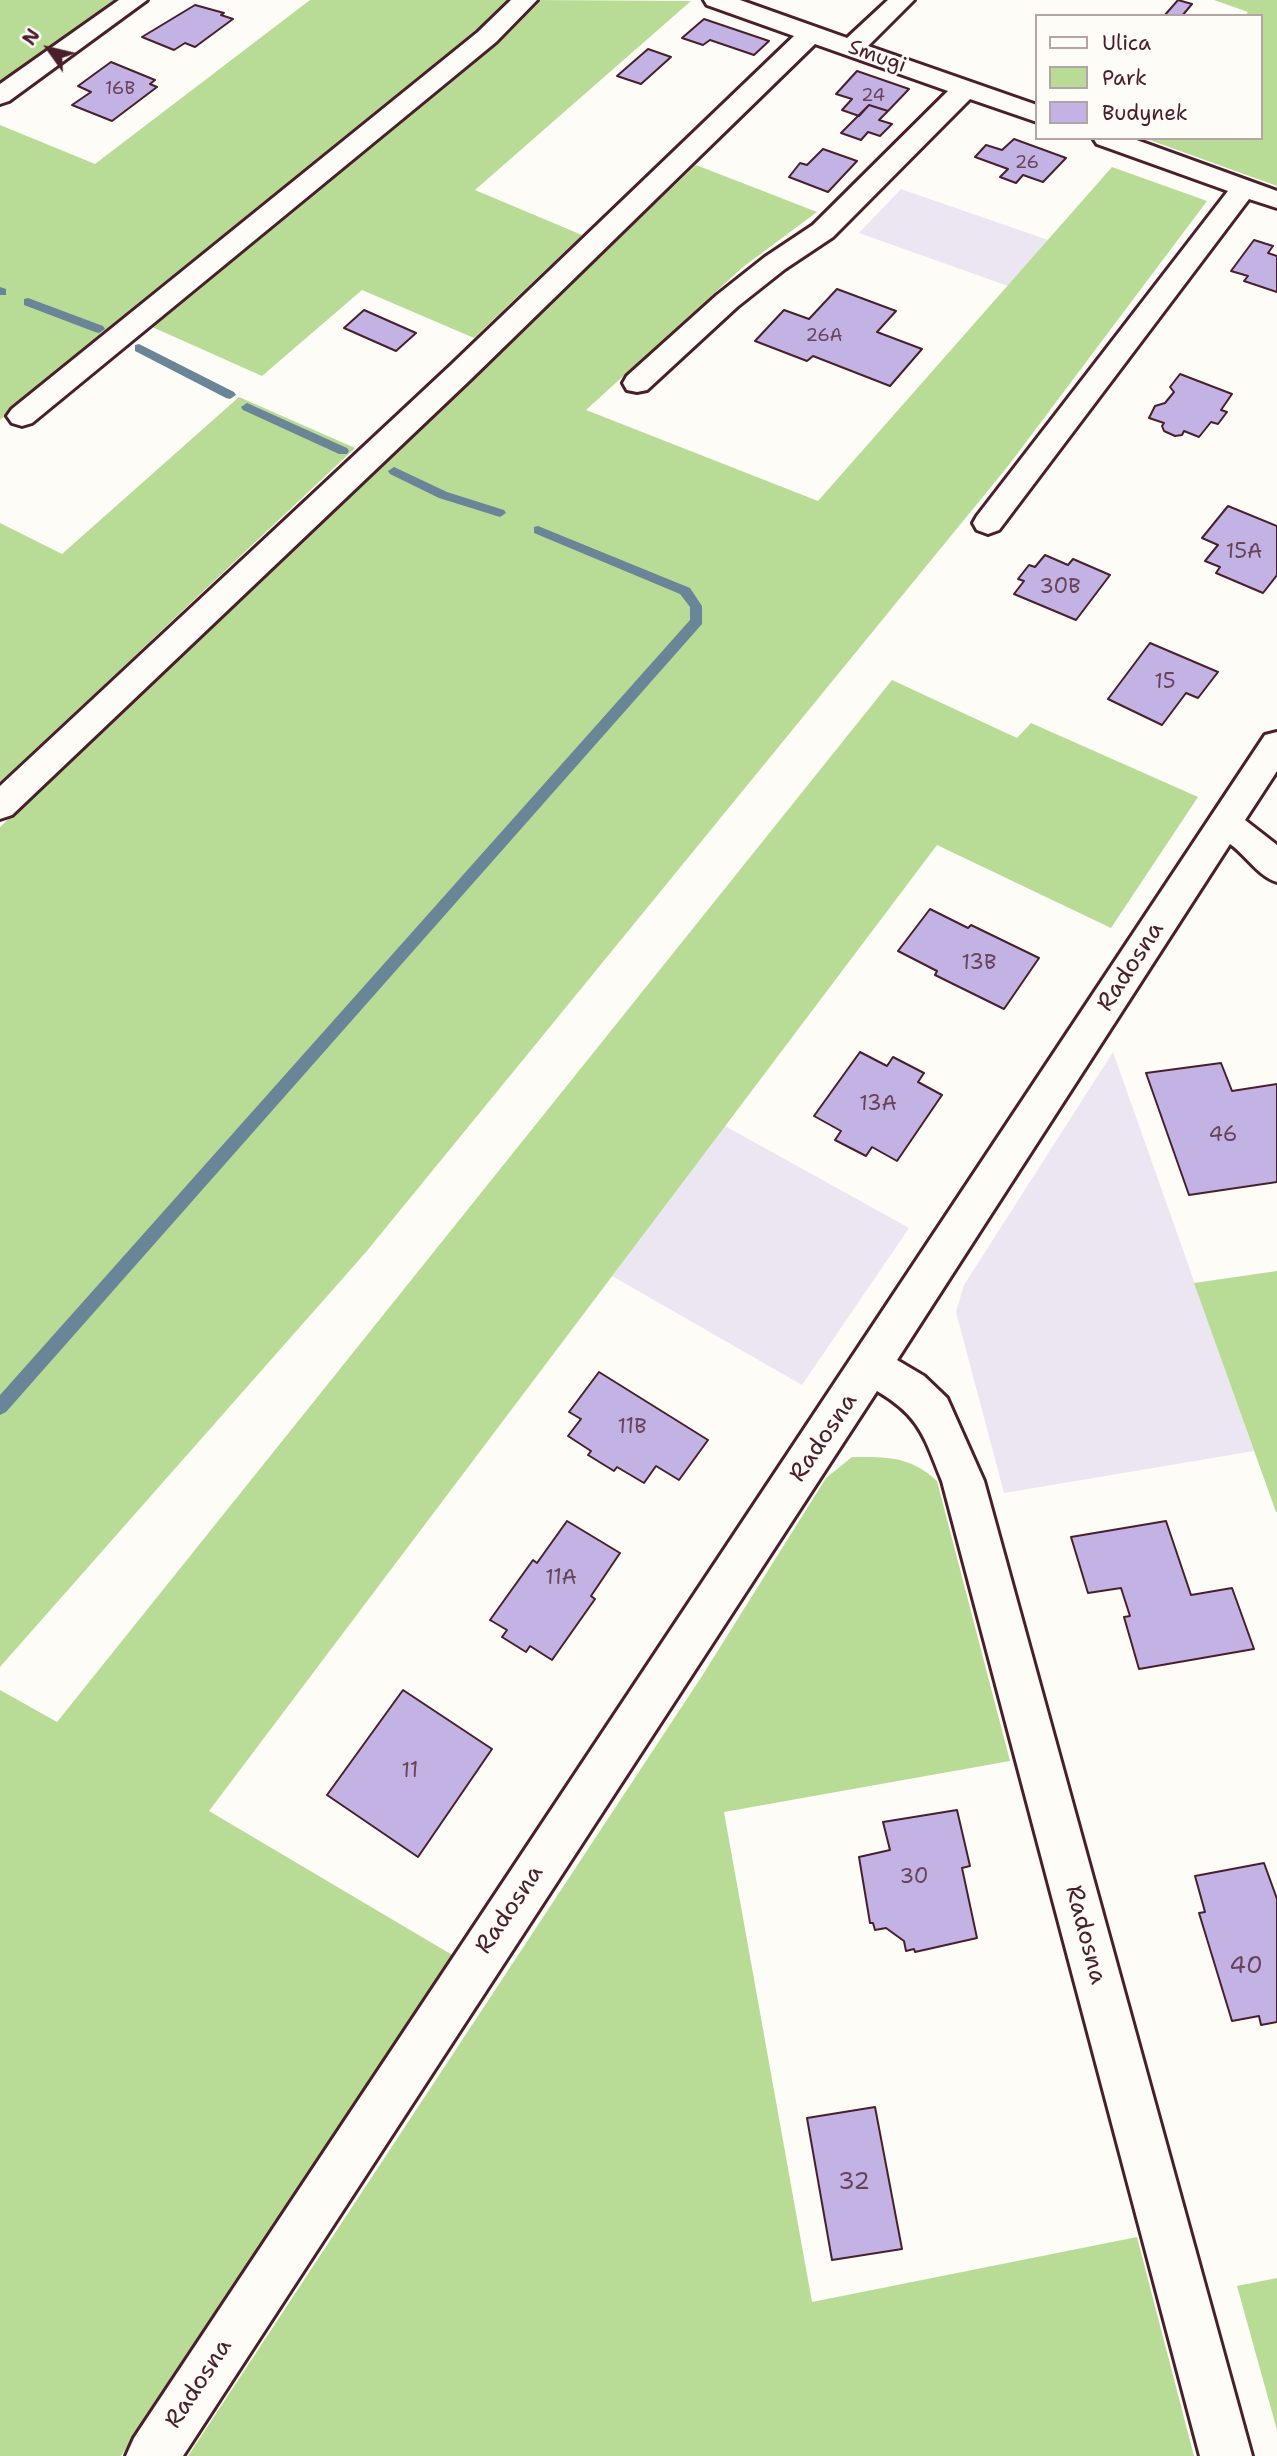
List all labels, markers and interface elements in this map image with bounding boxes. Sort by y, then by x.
north arrow [14,14,84,84]
legend [1036,14,1263,140]
text: N [17,24,46,50]
text: Ulica [1102,29,1151,57]
street label: Smugi [845,35,909,79]
text: Park [1102,64,1147,92]
house number: 16B [105,78,135,100]
house number: 24 [861,85,885,107]
text: Budynek [1102,99,1188,127]
house number: 26 [1015,152,1039,174]
house number: 26A [805,325,843,347]
house number: 15A [1226,540,1262,566]
house number: 30B [1039,575,1081,601]
house number: 15 [1154,670,1176,696]
street label: Radosna [1091,917,1171,1017]
house number: 13B [962,951,996,977]
house number: 13A [859,1092,897,1118]
house number: 46 [1209,1123,1237,1149]
street label: Radosna [784,1388,864,1488]
house number: 11B [617,1415,647,1441]
house number: 11A [545,1566,577,1592]
house number: 11 [402,1759,418,1785]
street label: Radosna [470,1860,550,1960]
house number: 30 [899,1865,929,1891]
street label: Radosna [1058,1882,1112,1988]
house number: 40 [1229,1953,1263,1981]
house number: 32 [838,2169,870,2197]
street label: Radosna [159,2334,239,2434]

